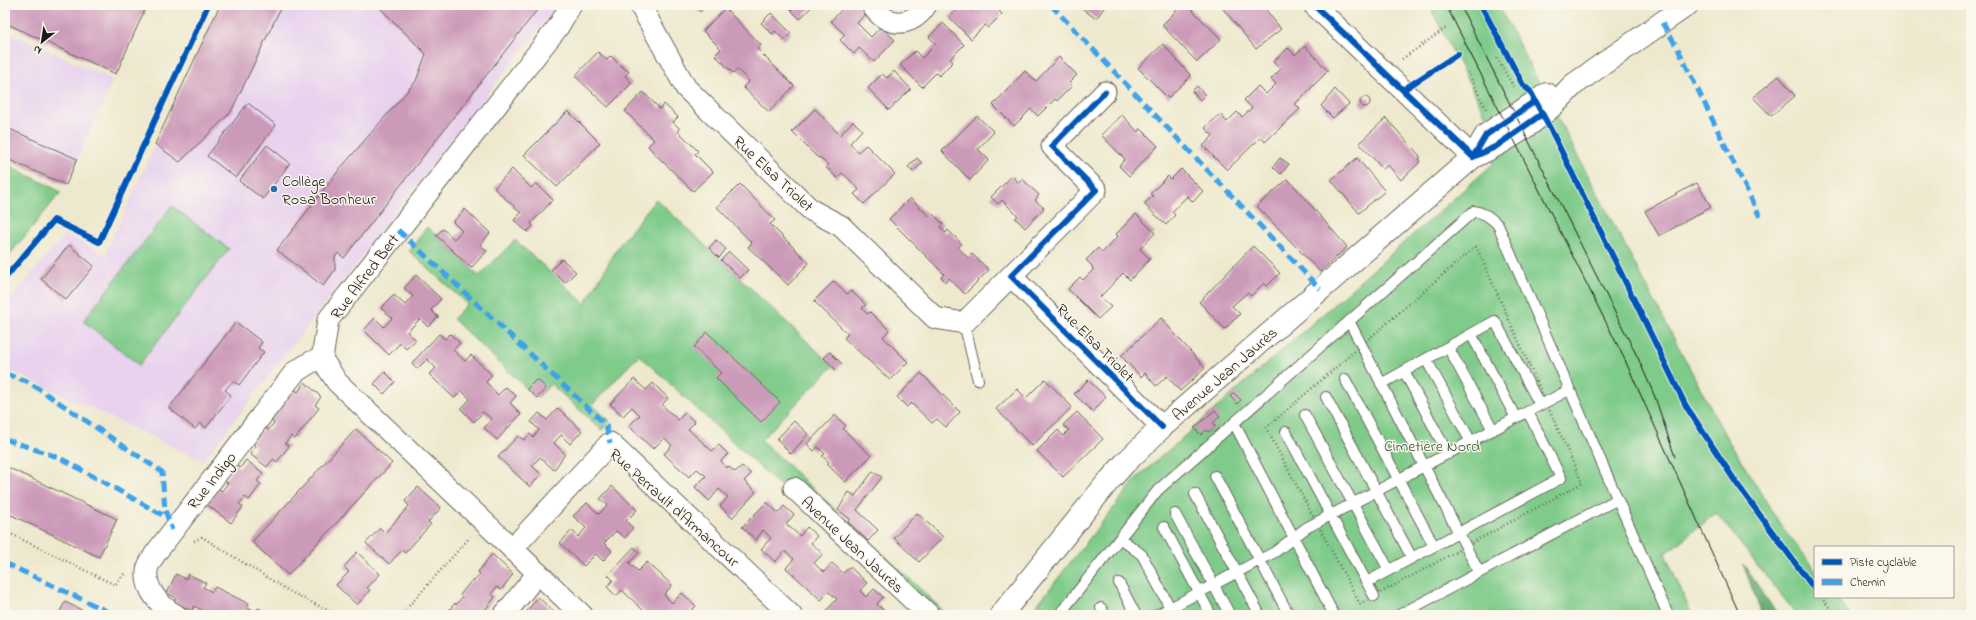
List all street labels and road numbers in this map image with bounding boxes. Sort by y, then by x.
street label: Rue Elsa Triolet [727,131,819,219]
street label: Rue Alfred Bert [325,229,406,325]
street label: Rue Elsa Triolet [1050,299,1140,389]
street label: Avenue Jean Jaurès [1167,322,1283,427]
street label: Rue Perrault d'Armancour [603,443,744,574]
street label: Rue Indigo [182,447,243,515]
street label: Avenue Jean Jaurès [795,491,909,600]

